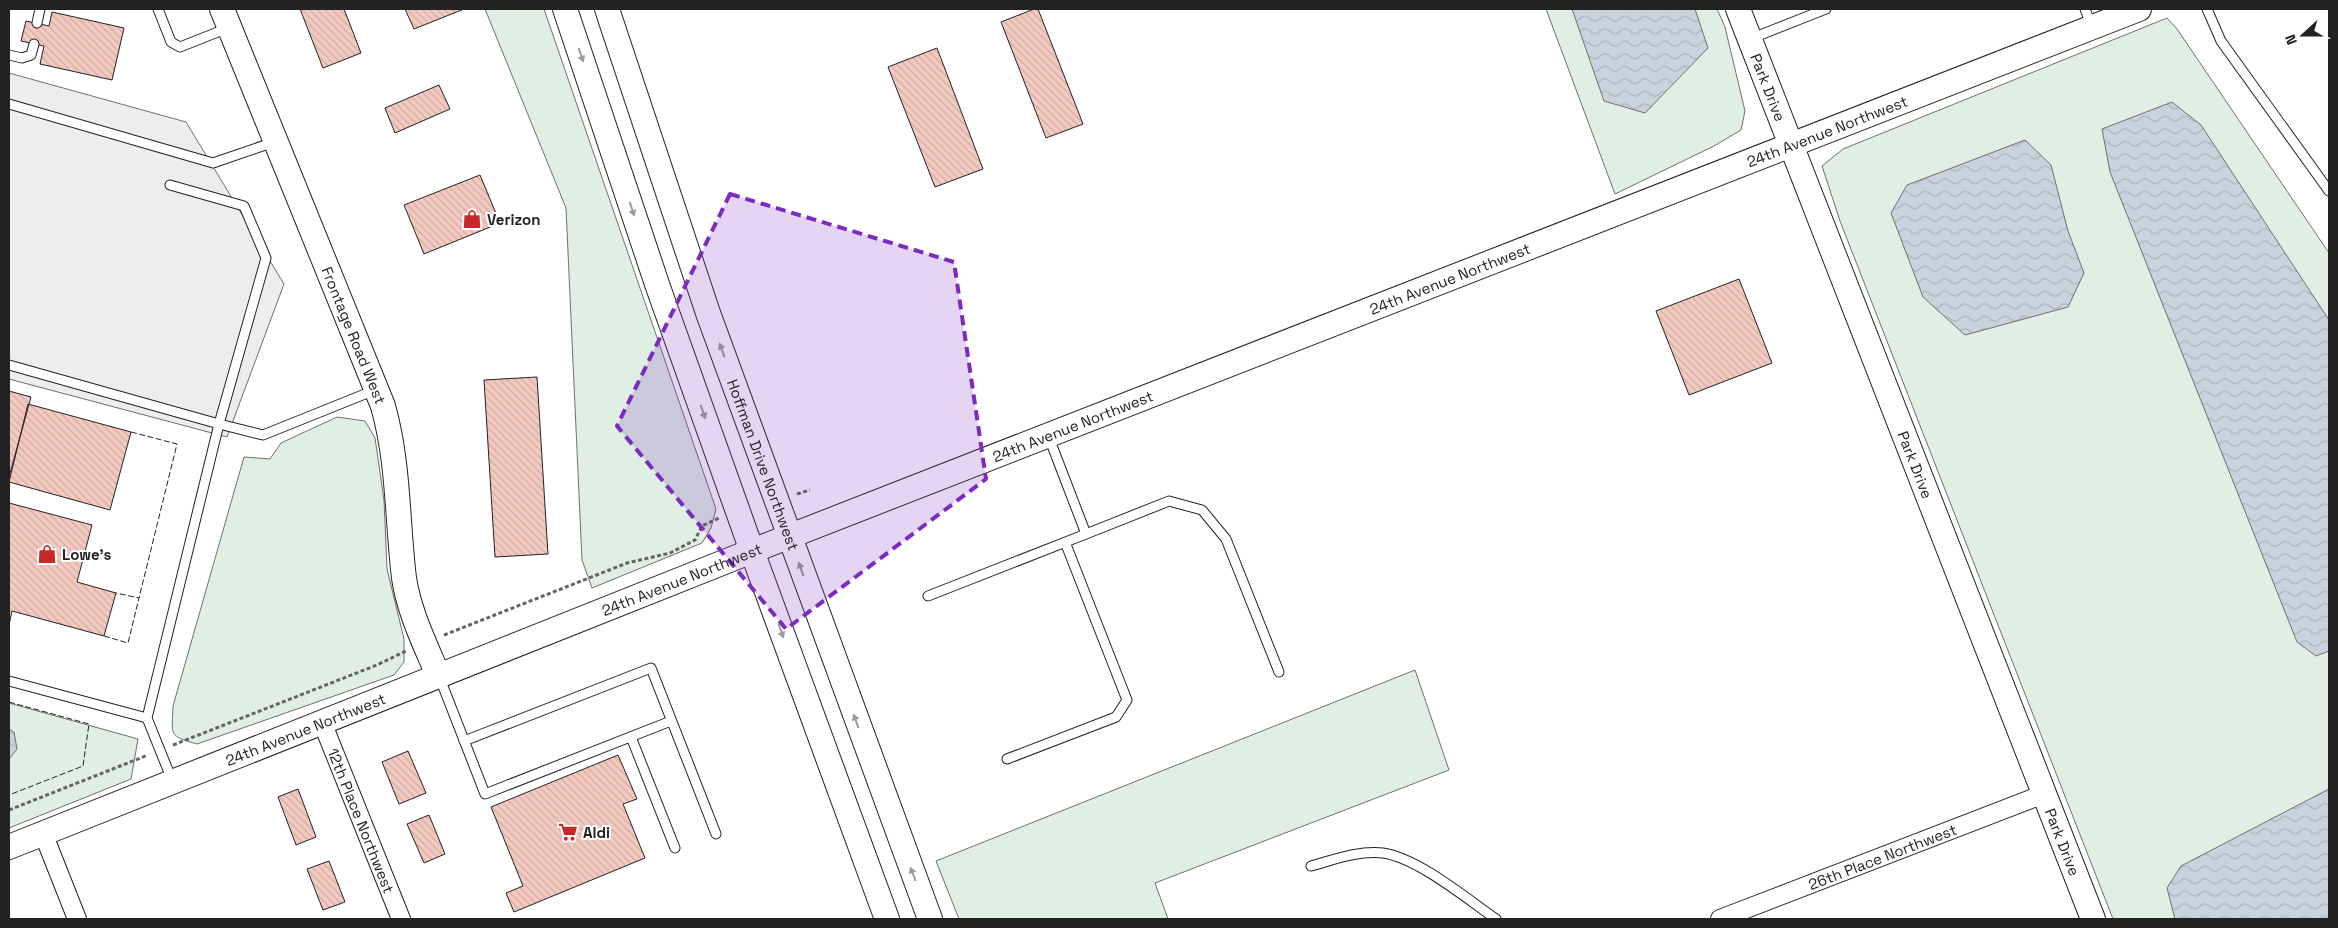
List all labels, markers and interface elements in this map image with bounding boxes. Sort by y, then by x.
north arrow [2278,10,2328,60]
text: N [2281,32,2301,47]
one-way arrow [577,48,585,63]
street label: Park Drive [1747,51,1790,124]
street label: 24th Avenue Northwest [1744,91,1910,171]
one-way arrow [629,202,637,217]
shop icon: Verizon [461,208,483,230]
place label: Verizon [487,210,540,229]
street label: 24th Avenue Northwest [1367,238,1533,318]
street label: Frontage Road West [318,264,391,407]
one-way arrow [718,342,726,357]
street label: Hoffman Drive Northwest [724,377,804,553]
street label: 24th Avenue Northwest [990,386,1156,466]
one-way arrow [699,405,707,420]
street label: Park Drive [1894,428,1938,501]
street label: 24th Avenue Northwest [599,539,765,620]
shop icon: Lowe's [36,543,58,565]
place label: Lowe's [62,545,112,564]
one-way arrow [797,561,804,576]
one-way arrow [777,624,785,639]
street label: 24th Avenue Northwest [222,688,388,769]
one-way arrow [852,714,859,729]
street label: 12th Place Northwest [324,745,399,896]
street label: Park Drive [2041,805,2085,879]
street label: 26th Place Northwest [1805,819,1959,894]
supermarket icon: Aldi [557,821,579,843]
place label: Aldi [583,823,610,842]
one-way arrow [909,866,916,881]

